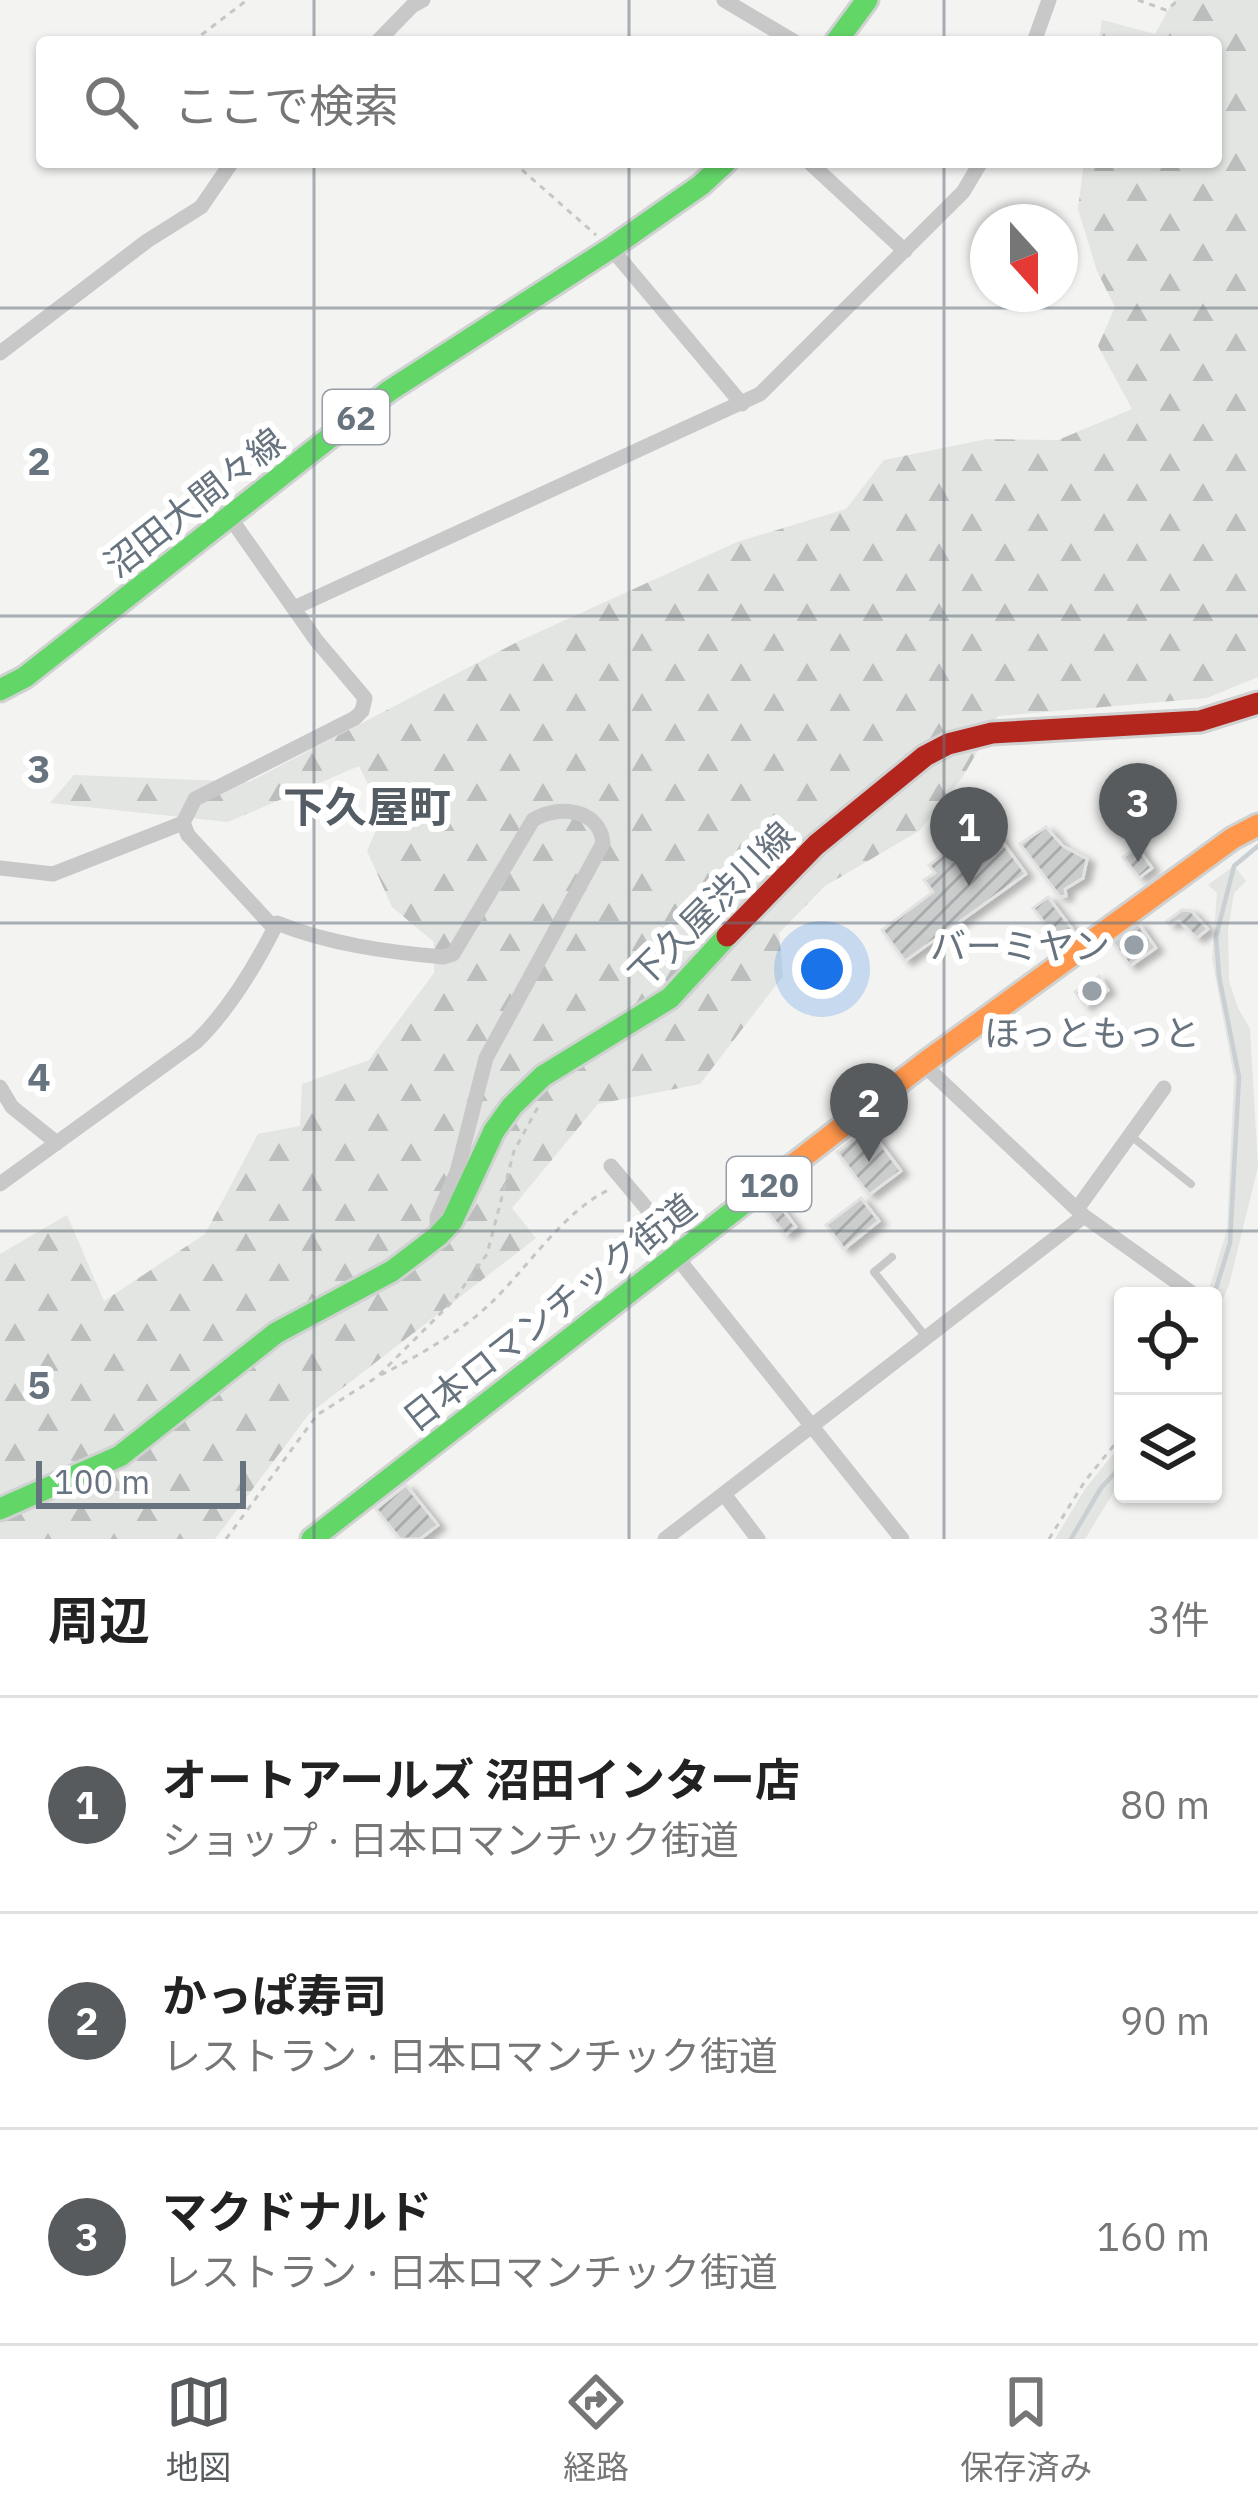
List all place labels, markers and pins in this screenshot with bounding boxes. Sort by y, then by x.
pin: 3 [1099,763,1177,862]
pin: 1 [930,787,1008,886]
place label: バーミヤン [930,922,1110,969]
marker: バーミヤン [1121,932,1147,958]
marker: ほっともっと [1079,978,1105,1004]
place label: ほっともっと [984,1009,1200,1056]
pin: 2 [830,1063,908,1162]

